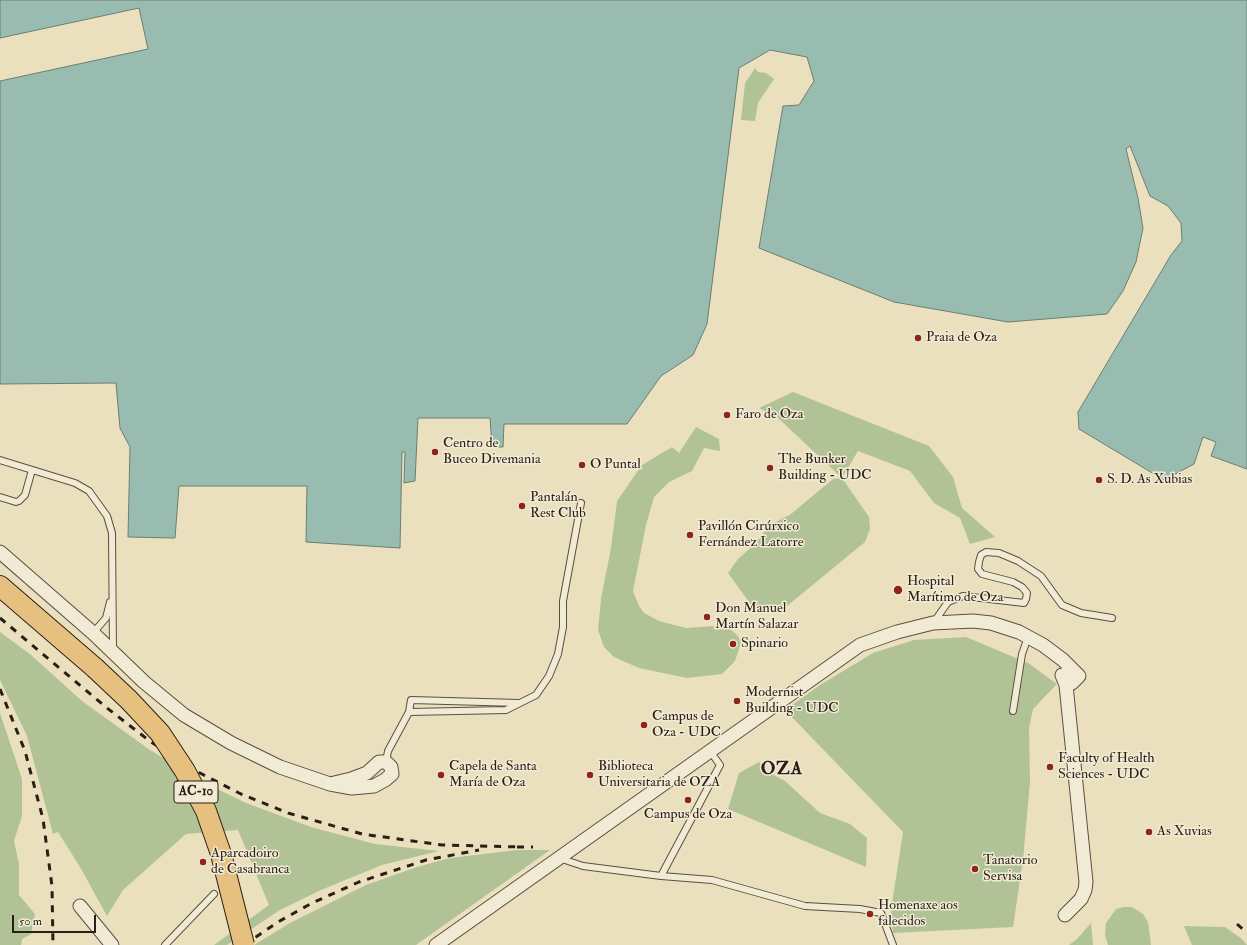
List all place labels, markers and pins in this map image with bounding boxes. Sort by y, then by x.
place label: Praia de Oza [926,330,997,346]
marker: Praia de Oza [913,333,923,343]
place label: Faro de Oza [735,407,804,423]
marker: Faro de Oza [722,410,732,420]
place label: Centro de Buceo Divemania [443,436,541,468]
marker: Centro de Buceo Divemania [430,447,440,457]
place label: The Bunker Building - UDC [778,452,872,484]
place label: O Puntal [590,457,641,473]
marker: O Puntal [577,460,587,470]
marker: The Bunker Building - UDC [765,463,775,473]
place label: S. D. As Xubias [1107,472,1192,488]
marker: S. D. As Xubias [1094,475,1104,485]
place label: Pantalán Rest Club [530,490,586,522]
marker: Pantalán Rest Club [517,501,527,511]
place label: Pavillón Cirúrxico Fernández Latorre [698,519,803,552]
marker: Pavillón Cirúrxico Fernández Latorre [685,530,695,540]
place label: Hospital Marítimo de Oza [907,574,1003,606]
marker: Hospital Marítimo de Oza [892,584,904,596]
place label: Don Manuel Martín Salazar [715,601,798,634]
marker: Don Manuel Martín Salazar [702,612,712,622]
place label: Spinario [741,636,788,652]
marker: Spinario [728,639,738,649]
place label: Modernist Building - UDC [745,685,839,718]
marker: Modernist Building - UDC [732,696,742,706]
place label: Campus de Oza - UDC [652,709,721,742]
marker: Campus de Oza - UDC [639,720,649,730]
place label: Faculty of Health Sciences - UDC [1058,751,1155,784]
place label: Capela de Santa María de Oza [449,759,537,792]
place label: Biblioteca Universitaria de OZA [598,759,720,792]
marker: Faculty of Health Sciences - UDC [1045,762,1055,772]
marker: Capela de Santa María de Oza [436,770,446,780]
marker: Biblioteca Universitaria de OZA [585,770,595,780]
marker: Campus de Oza [683,795,693,805]
place label: Campus de Oza [644,807,732,823]
place label: As Xuvias [1157,824,1212,840]
marker: As Xuvias [1144,827,1154,837]
place label: Aparcadoiro de Casabranca [211,846,290,878]
place label: Tanatorio Servisa [983,853,1037,886]
marker: Aparcadoiro de Casabranca [198,857,208,867]
marker: Tanatorio Servisa [970,864,980,874]
place label: Homenaxe aos falecidos [878,898,958,930]
marker: Homenaxe aos falecidos [865,909,875,919]

